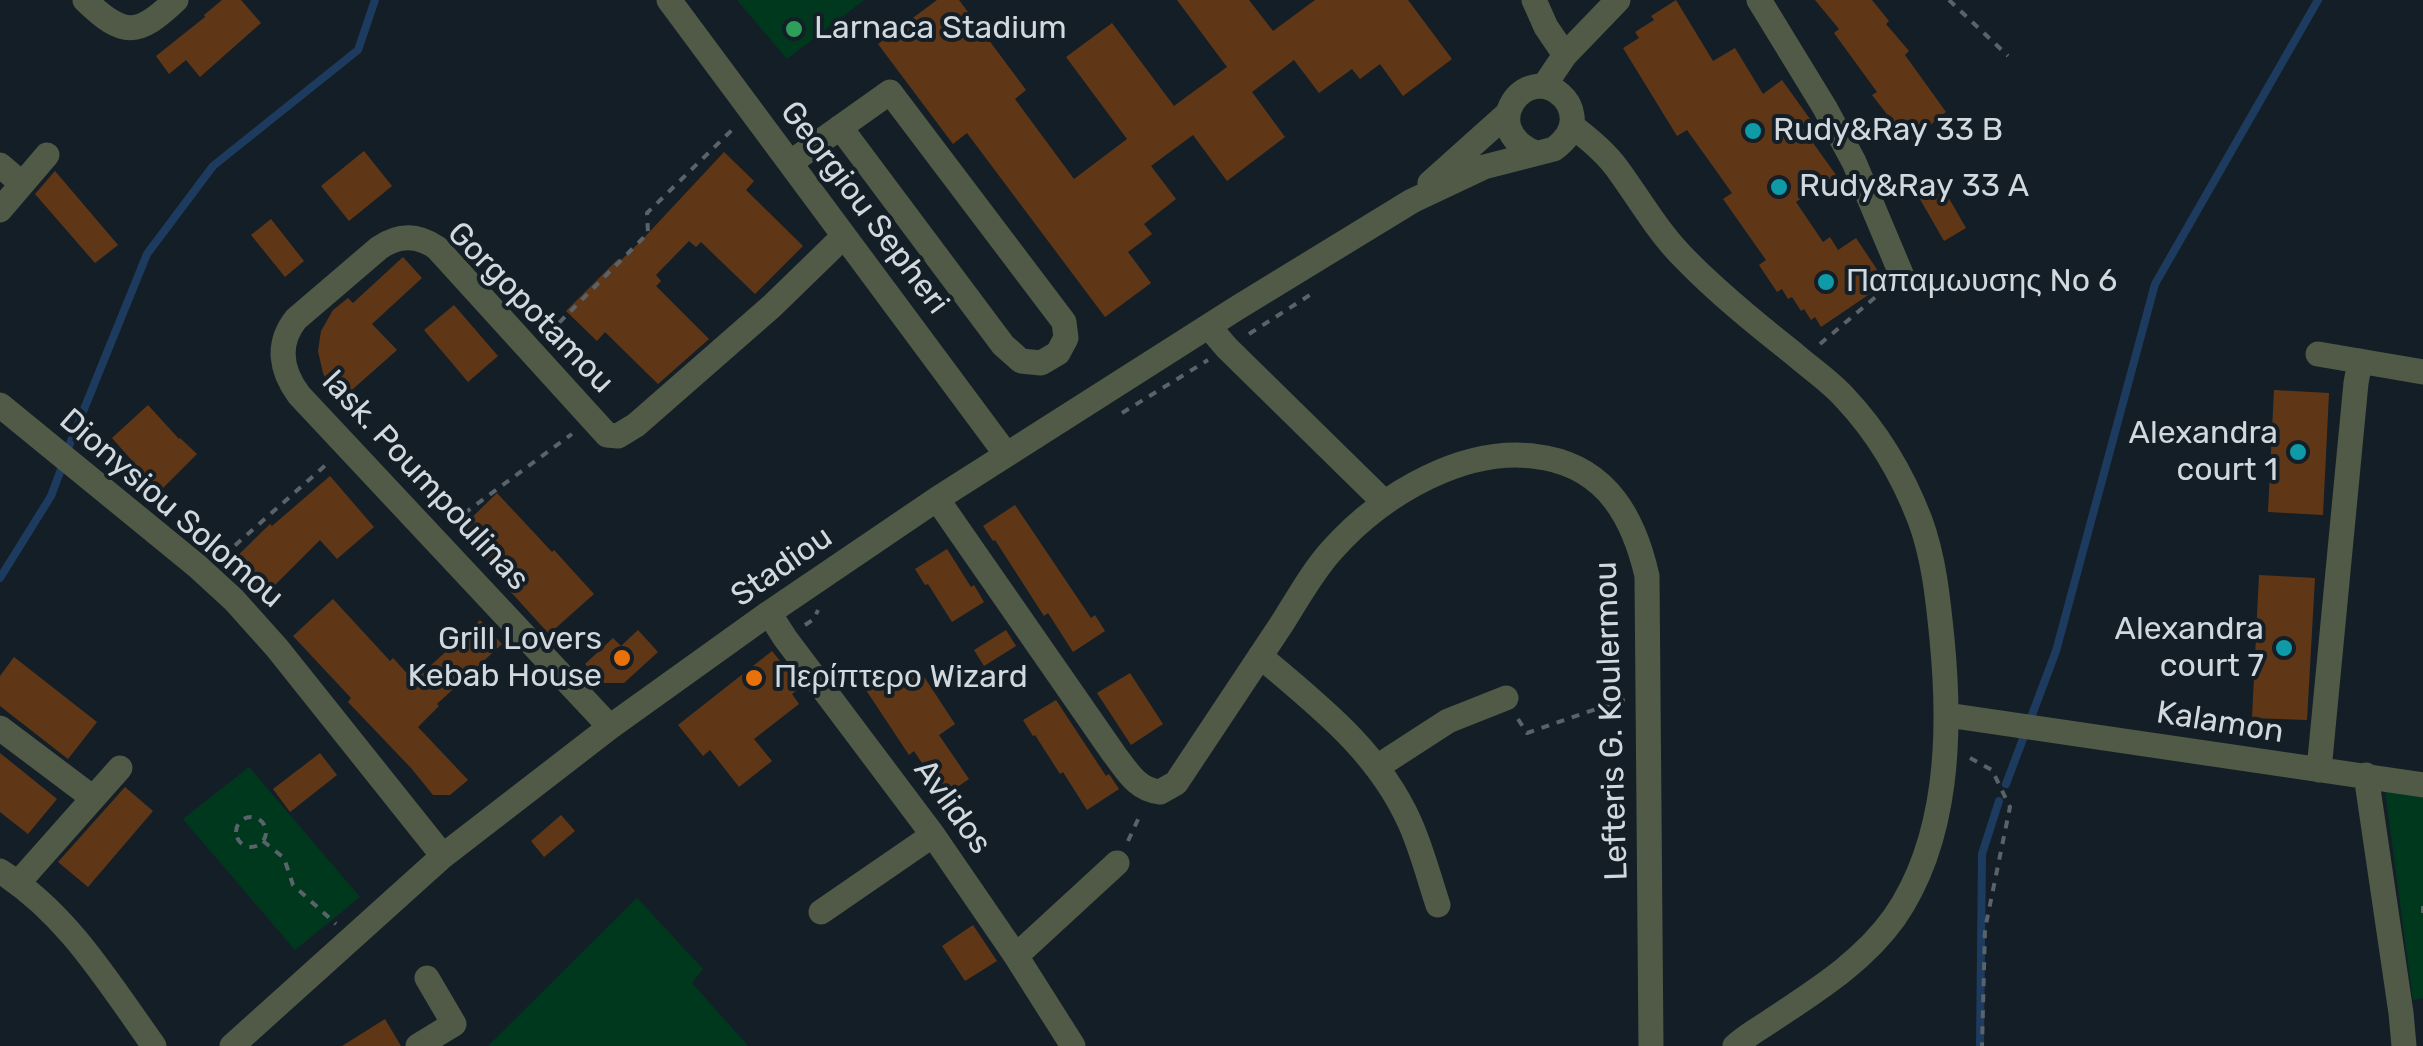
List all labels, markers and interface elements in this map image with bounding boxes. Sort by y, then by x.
place label: Larnaca Stadium [814,10,1067,48]
marker: Larnaca Stadium [783,18,805,40]
street label: Georgiou Sepheri [772,94,956,322]
place label: Rudy&Ray 33 B [1773,112,2003,150]
marker: Rudy&Ray 33 B [1742,120,1764,142]
place label: Rudy&Ray 33 A [1799,168,2029,206]
marker: Rudy&Ray 33 A [1768,176,1790,198]
street label: Gorgopotamou [439,214,621,402]
place label: Παπαμωυσης No 6 [1846,263,2117,301]
marker: Παπαμωυσης No 6 [1815,271,1837,293]
street label: lask. Poumpoulinas [313,363,537,599]
street label: Dionysiou Solomou [51,401,291,617]
place label: Alexandra court 1 [2128,415,2278,490]
marker: Alexandra court 1 [2287,441,2309,463]
street label: Stadiou [724,518,840,616]
street label: Lefteris G. Koulermou [1587,561,1637,881]
place label: Alexandra court 7 [2114,611,2264,686]
place label: Grill Lovers Kebab House [407,621,602,696]
marker: Alexandra court 7 [2273,637,2295,659]
marker: Grill Lovers Kebab House [611,647,633,669]
place label: Περίπτερο Wizard [774,659,1028,697]
marker: Περίπτερο Wizard [743,667,765,689]
street label: Kalamon [2154,694,2286,752]
street label: Avlidos [905,752,999,862]

